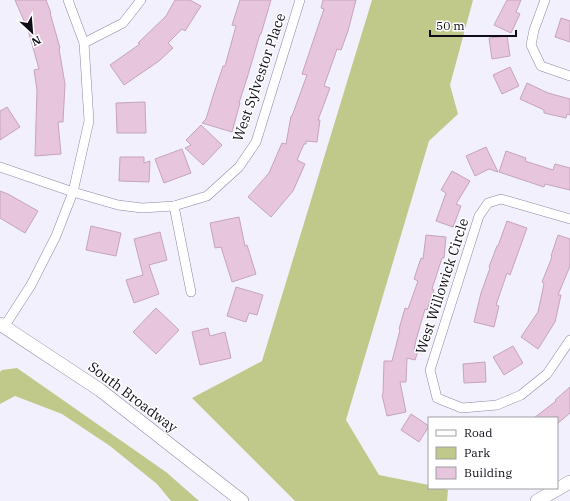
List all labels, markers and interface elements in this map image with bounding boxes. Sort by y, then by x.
street label: West Sylvestor Place [229,11,289,143]
north arrow [12,12,52,52]
scale bar [430,12,516,38]
text: 50 m [436,18,465,33]
text: N [29,33,43,49]
street label: West Willowick Circle [412,216,472,356]
street label: South Broadway [85,358,182,437]
legend [428,417,558,489]
text: Road [464,425,493,440]
text: Park [464,445,490,460]
text: Building [464,465,512,480]

